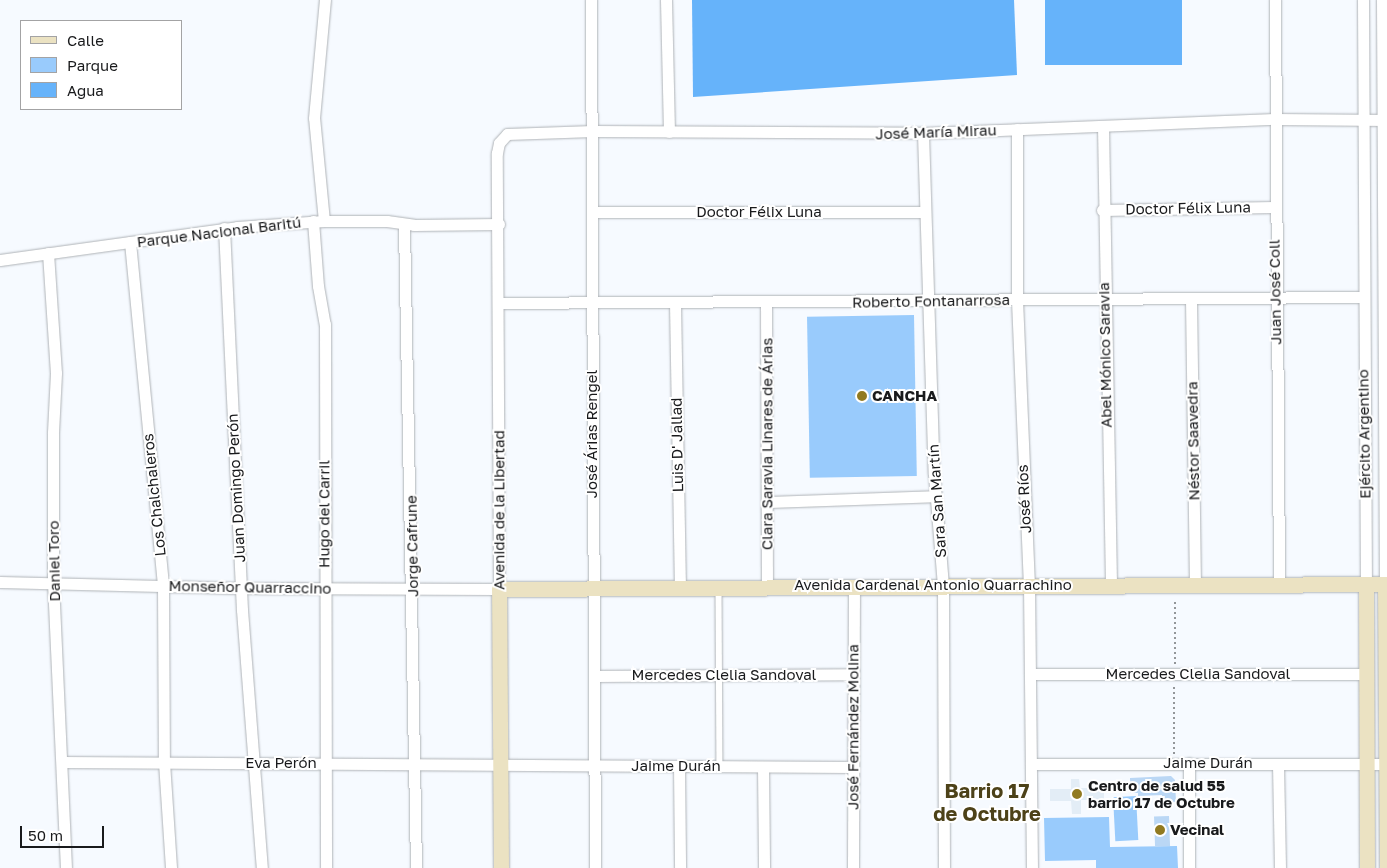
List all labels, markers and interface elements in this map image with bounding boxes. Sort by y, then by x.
legend [20,20,182,110]
text: Calle [67,31,104,49]
text: Parque [67,56,118,74]
text: Agua [67,81,104,99]
street label: José María Mirau [875,121,997,143]
street label: Doctor Félix Luna [1125,198,1251,218]
street label: Doctor Félix Luna [696,203,822,221]
street label: Parque Nacional Baritú [136,213,302,251]
street label: Juan José Coll [1265,239,1285,345]
street label: Abel Mónico Saravia [1095,282,1115,428]
street label: Roberto Fontanarrosa [852,291,1010,311]
street label: Clara Saravia Linares de Árias [758,338,776,550]
street label: Ejército Argentino [1354,369,1374,499]
street label: José Árias Rengel [583,370,601,498]
street label: Néstor Saavedra [1183,381,1203,501]
place label: CANCHA [872,387,937,405]
marker: CANCHA [856,390,868,402]
street label: Luis D' Jallad [667,398,687,492]
street label: Juan Domingo Perón [223,413,249,563]
street label: Avenida de la Libertad [490,430,508,590]
street label: Los Chalchaleros [139,433,169,557]
street label: Sara San Martín [924,444,950,558]
street label: Hugo del Carril [315,460,333,568]
street label: José Ríos [1013,464,1035,534]
street label: Jorge Cafrune [402,495,422,597]
street label: Daniel Toro [44,520,64,602]
street label: Avenida Cardenal Antonio Quarrachino [794,576,1072,594]
street label: Monseñor Quarraccino [168,577,332,597]
street label: José Fernández Molina [844,644,862,810]
street label: Mercedes Clelia Sandoval [1106,665,1290,683]
street label: Mercedes Clelia Sandoval [632,666,816,684]
street label: Eva Perón [245,754,317,772]
street label: Jaime Durán [1163,754,1253,772]
street label: Jaime Durán [631,757,721,775]
place label: Centro de salud 55 barrio 17 de Octubre [1088,776,1235,811]
district label: Barrio 17 de Octubre [933,779,1041,826]
marker: Centro de salud 55 barrio 17 de Octubre [1070,787,1084,801]
scale bar [22,816,106,848]
place label: Vecinal [1170,821,1224,839]
marker: Vecinal [1154,824,1166,836]
text: 50 m [28,826,63,844]

